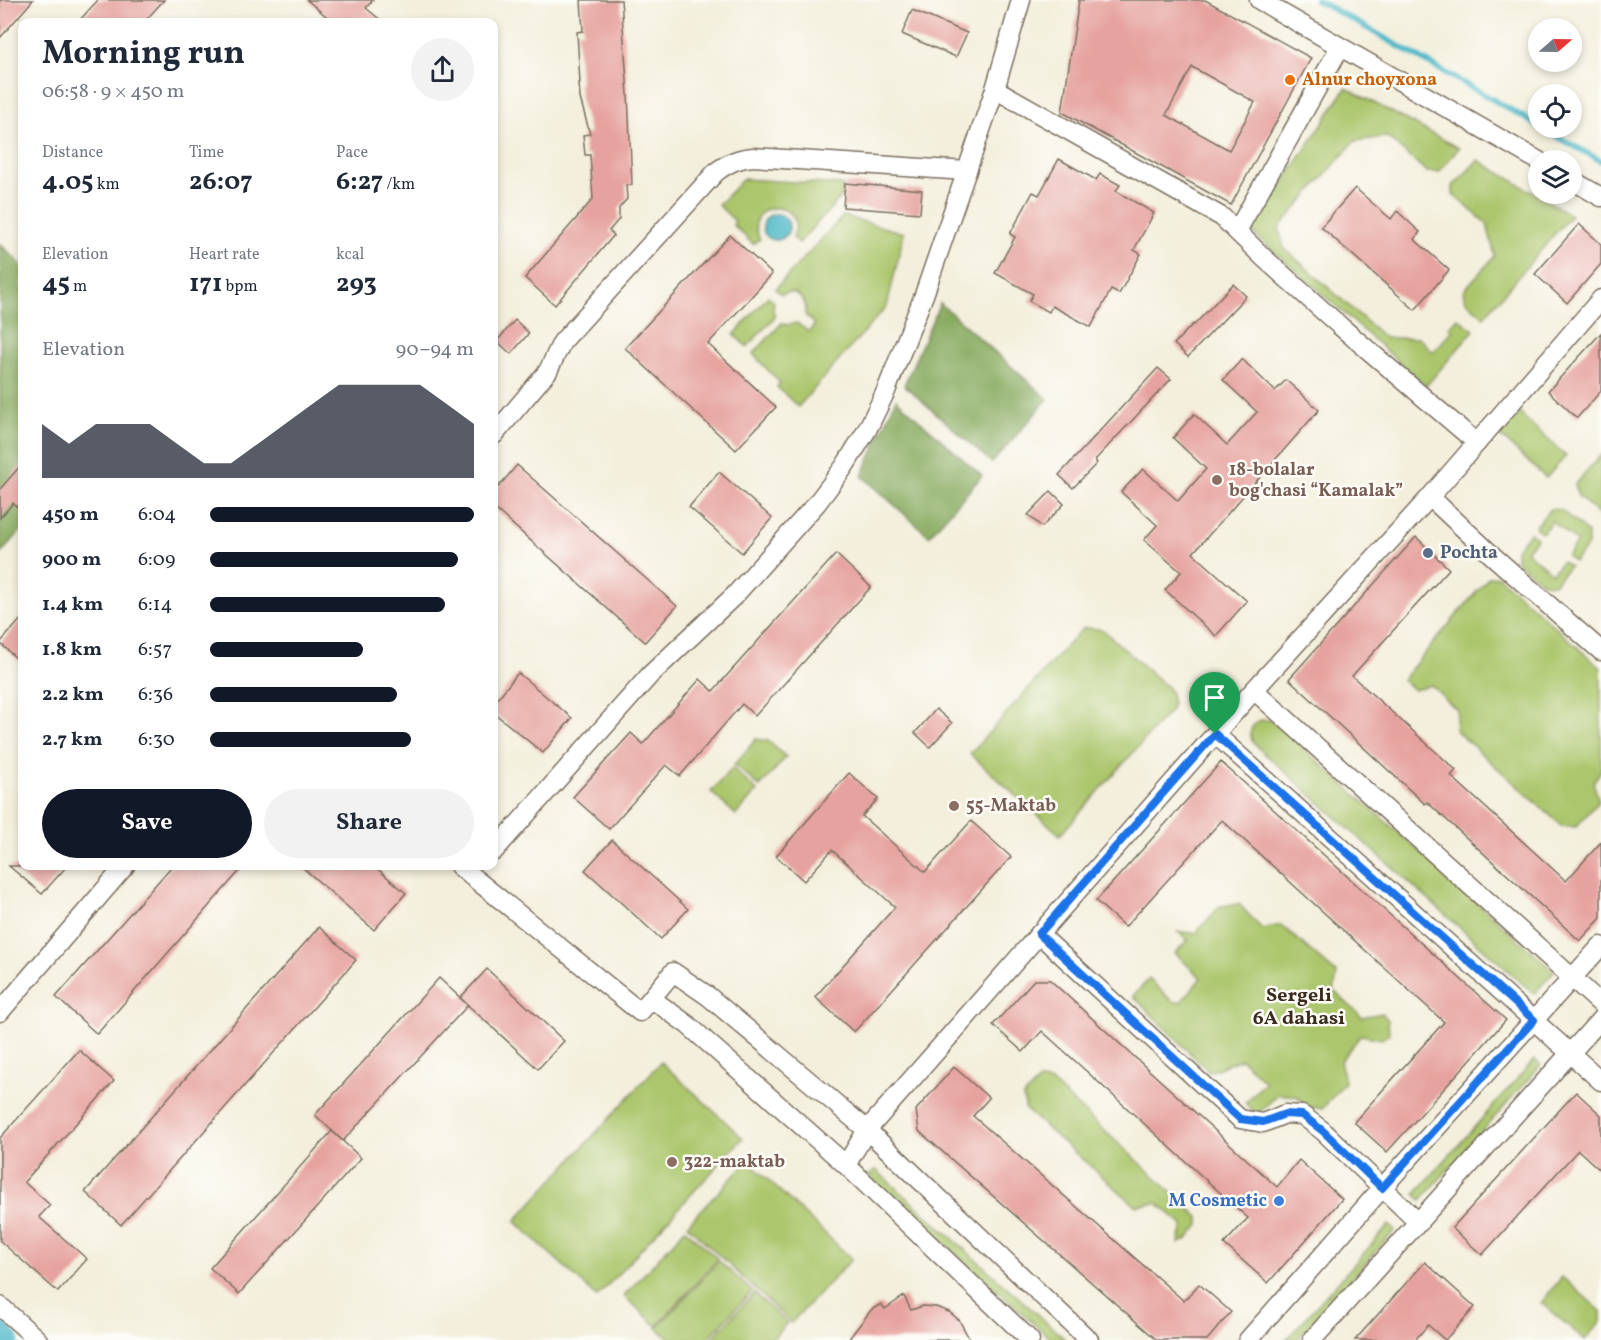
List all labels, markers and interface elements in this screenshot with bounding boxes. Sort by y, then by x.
north arrow [1528,18,1582,72]
map controls [1528,18,1582,204]
text: Morning run [42,32,245,78]
button: share [411,38,474,101]
place label: Alnur choyxona [1302,68,1437,93]
marker: Alnur choyxona [1283,73,1297,87]
text: 06:58 · 9 × 450 m [42,78,184,106]
button: locate [1528,84,1582,138]
text: Distance [42,142,103,164]
text: Time [189,142,224,164]
text: Pace [336,142,368,164]
button: layers [1528,150,1582,204]
text: 4.05 [42,164,94,200]
text: 26:07 [189,164,253,200]
text: 6:27 [336,164,383,200]
text: km [94,174,120,196]
text: /km [383,174,415,196]
text: Elevation [42,244,109,266]
text: Heart rate [189,244,260,266]
text: kcal [336,244,364,266]
text: 45 [42,266,70,302]
text: 171 [189,266,222,302]
text: 293 [336,266,377,302]
text: m [70,276,87,298]
text: bpm [222,276,258,298]
text: Elevation [42,336,125,364]
text: 90–94 m [396,336,474,364]
place label: 18-bolalar bog'chasi “Kamalak” [1229,458,1403,504]
marker: 18-bolalar bog'chasi “Kamalak” [1210,473,1224,487]
text: 450 m [42,501,99,529]
text: 6:04 [138,501,176,529]
place label: Pochta [1440,541,1498,566]
text: 900 m [42,546,101,574]
text: 6:09 [138,546,175,574]
marker: Pochta [1421,546,1435,560]
text: 1.4 km [42,591,103,619]
text: 6:14 [138,591,173,619]
text: 1.8 km [42,636,102,664]
text: 6:57 [138,636,172,664]
pin [1189,672,1240,734]
text: 2.2 km [42,681,104,709]
text: 6:36 [138,681,173,709]
icon: arrive [1198,681,1231,714]
text: 2.7 km [42,726,103,754]
text: 6:30 [138,726,175,754]
button: Save [42,789,252,858]
button: Share [264,789,474,858]
place label: 55-Maktab [966,794,1056,819]
marker: 55-Maktab [947,799,961,813]
district label: Sergeli 6A dahasi [1253,982,1345,1033]
place label: 322-maktab [684,1150,785,1175]
marker: 322-maktab [665,1155,679,1169]
place label: M Cosmetic [1168,1189,1267,1214]
marker: M Cosmetic [1272,1194,1286,1208]

